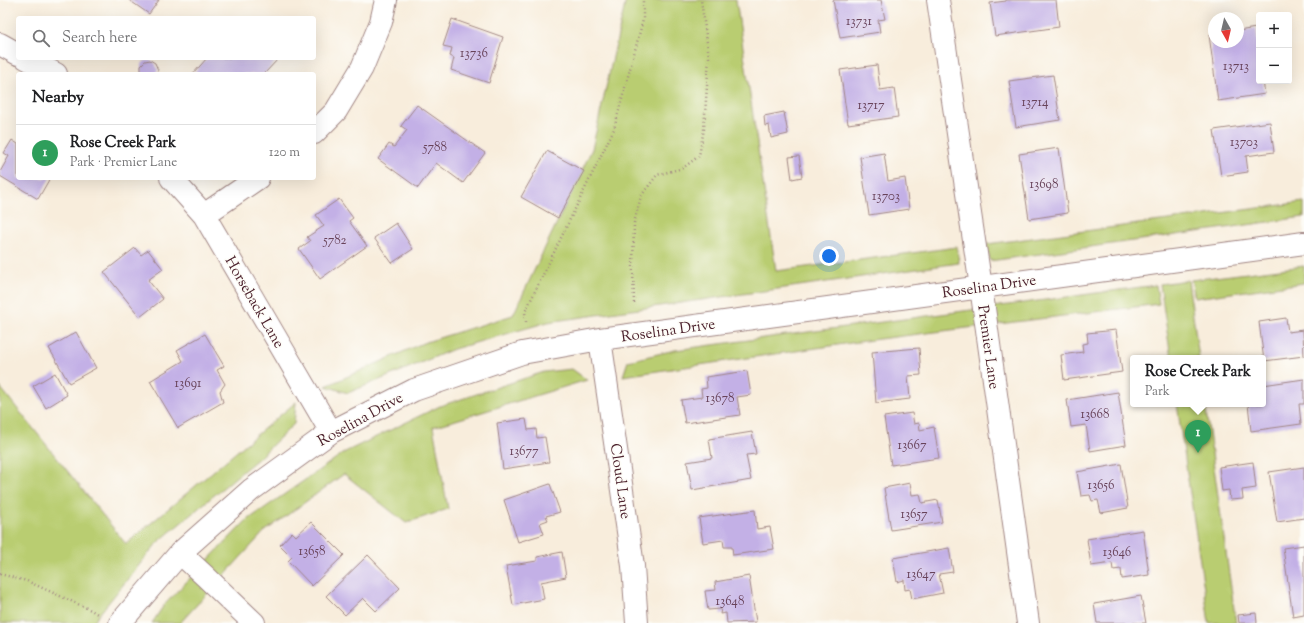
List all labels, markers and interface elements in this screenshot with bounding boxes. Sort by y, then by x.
north arrow [1208,12,1244,48]
map controls [1256,12,1292,84]
button: + [1256,12,1292,48]
house number: 13731 [846,13,873,31]
search box [16,16,316,60]
icon: search [30,27,52,49]
text: Search here [62,28,137,49]
house number: 13736 [460,45,488,63]
button: − [1256,48,1292,84]
house number: 13713 [1223,58,1249,76]
text: Nearby [32,86,84,110]
house number: 13714 [1021,94,1049,112]
house number: 13717 [857,97,885,115]
text: Rose Creek Park [70,133,176,154]
house number: 13703 [1230,134,1258,152]
house number: 5788 [422,139,447,157]
text: 1 [43,144,47,162]
text: 120 m [269,144,300,162]
text: Park · Premier Lane [70,154,177,172]
house number: 13698 [1030,176,1058,194]
house number: 13703 [872,188,900,206]
house number: 5782 [322,232,347,250]
your location [819,246,839,266]
street label: Horseback Lane [219,253,289,353]
street label: Roselina Drive [941,270,1038,304]
street label: Premier Lane [971,304,1004,391]
street label: Roselina Drive [620,314,717,348]
popup [1130,355,1266,407]
text: Rose Creek Park [1145,362,1251,383]
house number: 13691 [175,375,202,393]
text: Park [1145,383,1170,401]
street label: Roselina Drive [314,388,407,452]
house number: 13678 [705,390,735,408]
house number: 13668 [1081,406,1109,424]
pin: 1 [1185,420,1211,453]
house number: 13667 [898,437,927,455]
street label: Cloud Lane [604,442,635,520]
house number: 13677 [509,443,539,461]
house number: 13656 [1088,477,1114,495]
house number: 13657 [901,506,928,524]
house number: 13658 [299,543,325,561]
house number: 13646 [1103,544,1131,562]
house number: 13647 [907,566,936,584]
house number: 13648 [716,593,744,611]

